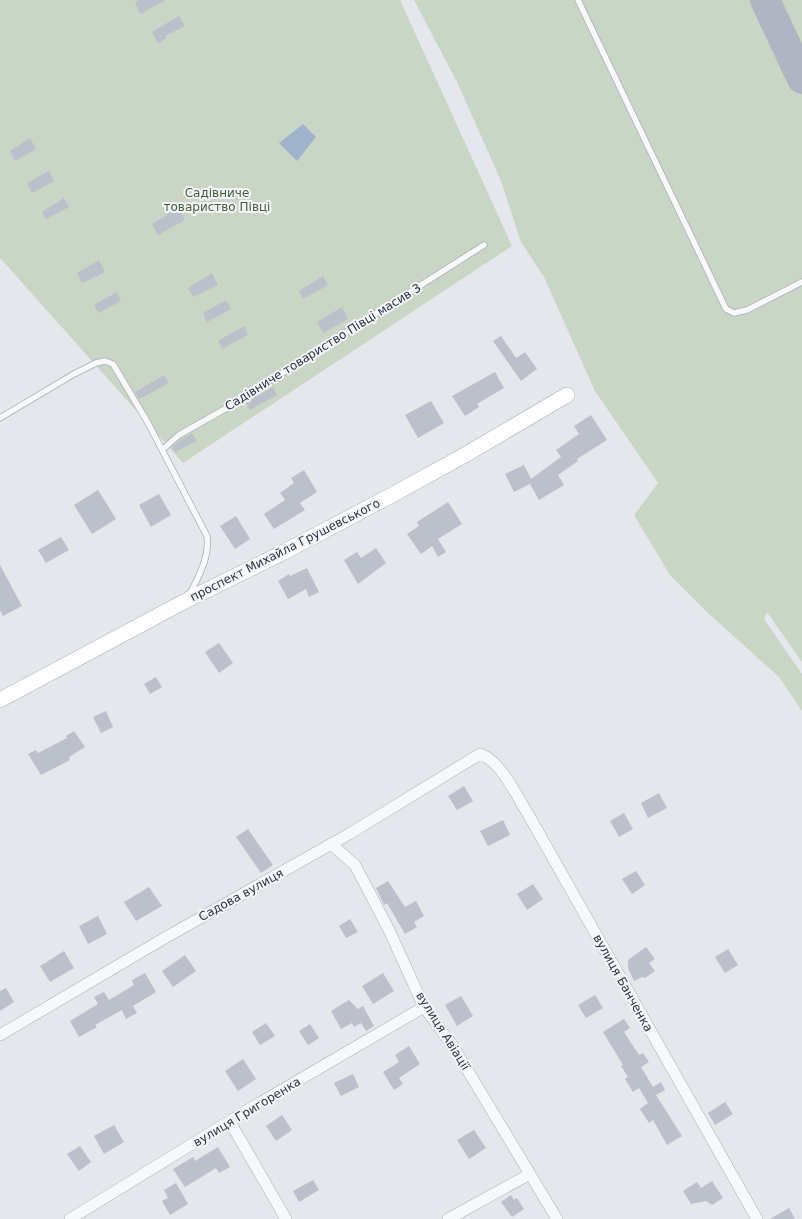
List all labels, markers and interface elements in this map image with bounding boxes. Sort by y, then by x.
park label: Садівниче товариство Півці [164,186,270,214]
street label: Садівниче товариство Півці масив 3 [222,281,424,413]
street label: проспект Михайла Грушевського [188,496,382,604]
street label: Садова вулиця [196,866,286,924]
street label: вулиця Банченка [590,932,656,1034]
street label: вулиця Авіації [413,989,473,1073]
street label: вулиця Григоренка [191,1074,303,1150]

